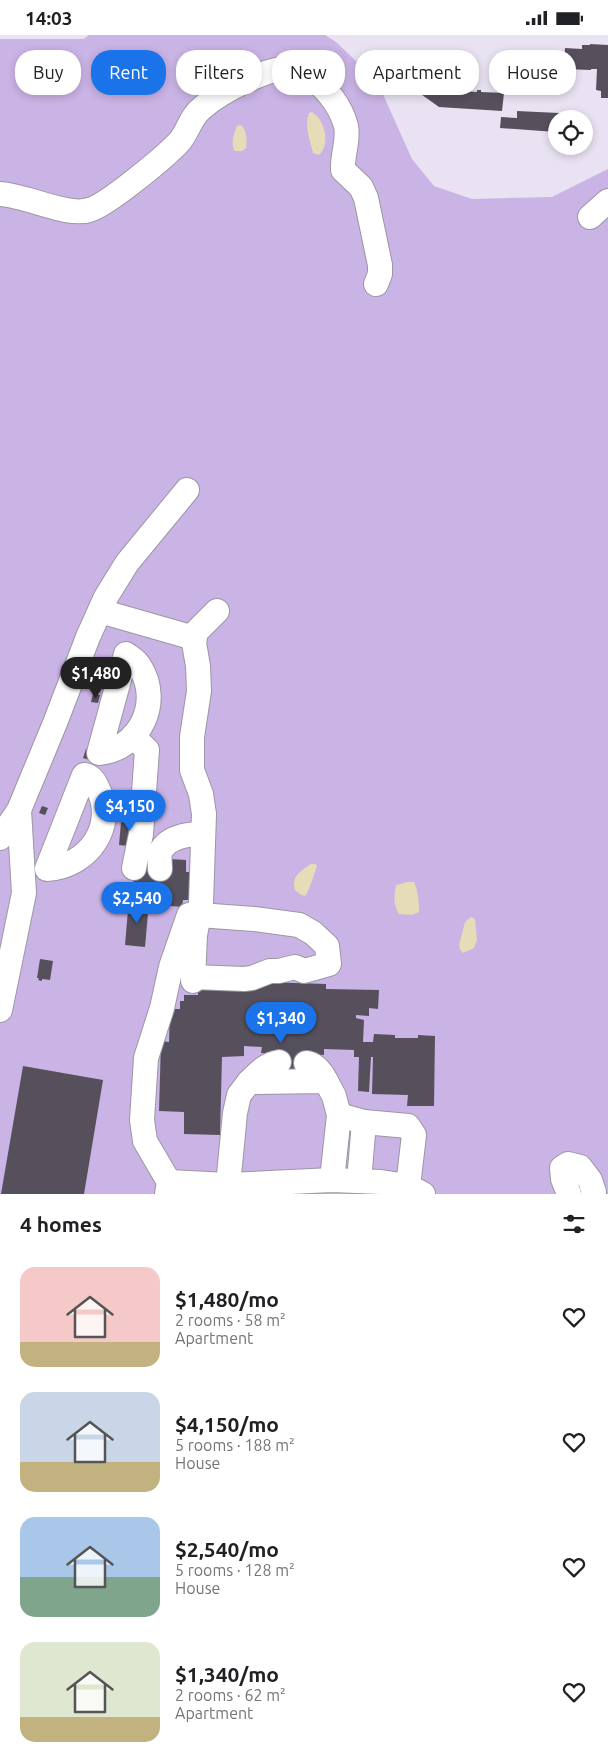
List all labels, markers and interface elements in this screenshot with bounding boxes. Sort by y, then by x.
text: 14:03 [25,7,73,29]
chip: Buy [15,50,81,95]
chip: Rent [91,50,166,95]
chip: Filters [176,50,262,95]
chip: New [272,50,345,95]
chip: Apartment [355,50,479,95]
chip: House [489,50,576,95]
map controls [548,110,593,155]
button: locate [548,110,593,155]
pin: $1,480 [55,657,137,699]
text: $1,480 [71,664,121,682]
pin: $4,150 [89,789,171,832]
text: $4,150 [105,797,155,815]
pin: $2,540 [96,881,178,924]
text: $2,540 [112,889,162,907]
pin: $1,340 [240,1001,322,1044]
text: $1,340 [256,1009,306,1027]
icon: filters [560,1210,588,1238]
text: 4 homes [20,1212,102,1236]
icon: home [60,1287,120,1347]
text: $1,480/mo [175,1287,279,1311]
icon: heart [560,1303,588,1331]
text: 2 rooms · 58 m² [175,1311,286,1329]
text: Apartment [175,1329,253,1347]
icon: home [60,1412,120,1472]
text: $4,150/mo [175,1412,279,1436]
icon: heart [560,1428,588,1456]
text: 5 rooms · 188 m² [175,1436,295,1454]
text: House [175,1454,220,1472]
icon: home [60,1537,120,1597]
text: $2,540/mo [175,1537,279,1561]
icon: heart [560,1553,588,1581]
text: 5 rooms · 128 m² [175,1561,295,1579]
text: House [175,1579,220,1597]
icon: home [60,1662,120,1722]
text: $1,340/mo [175,1662,279,1686]
icon: heart [560,1678,588,1706]
text: 2 rooms · 62 m² [175,1686,286,1704]
text: Apartment [175,1704,253,1722]

